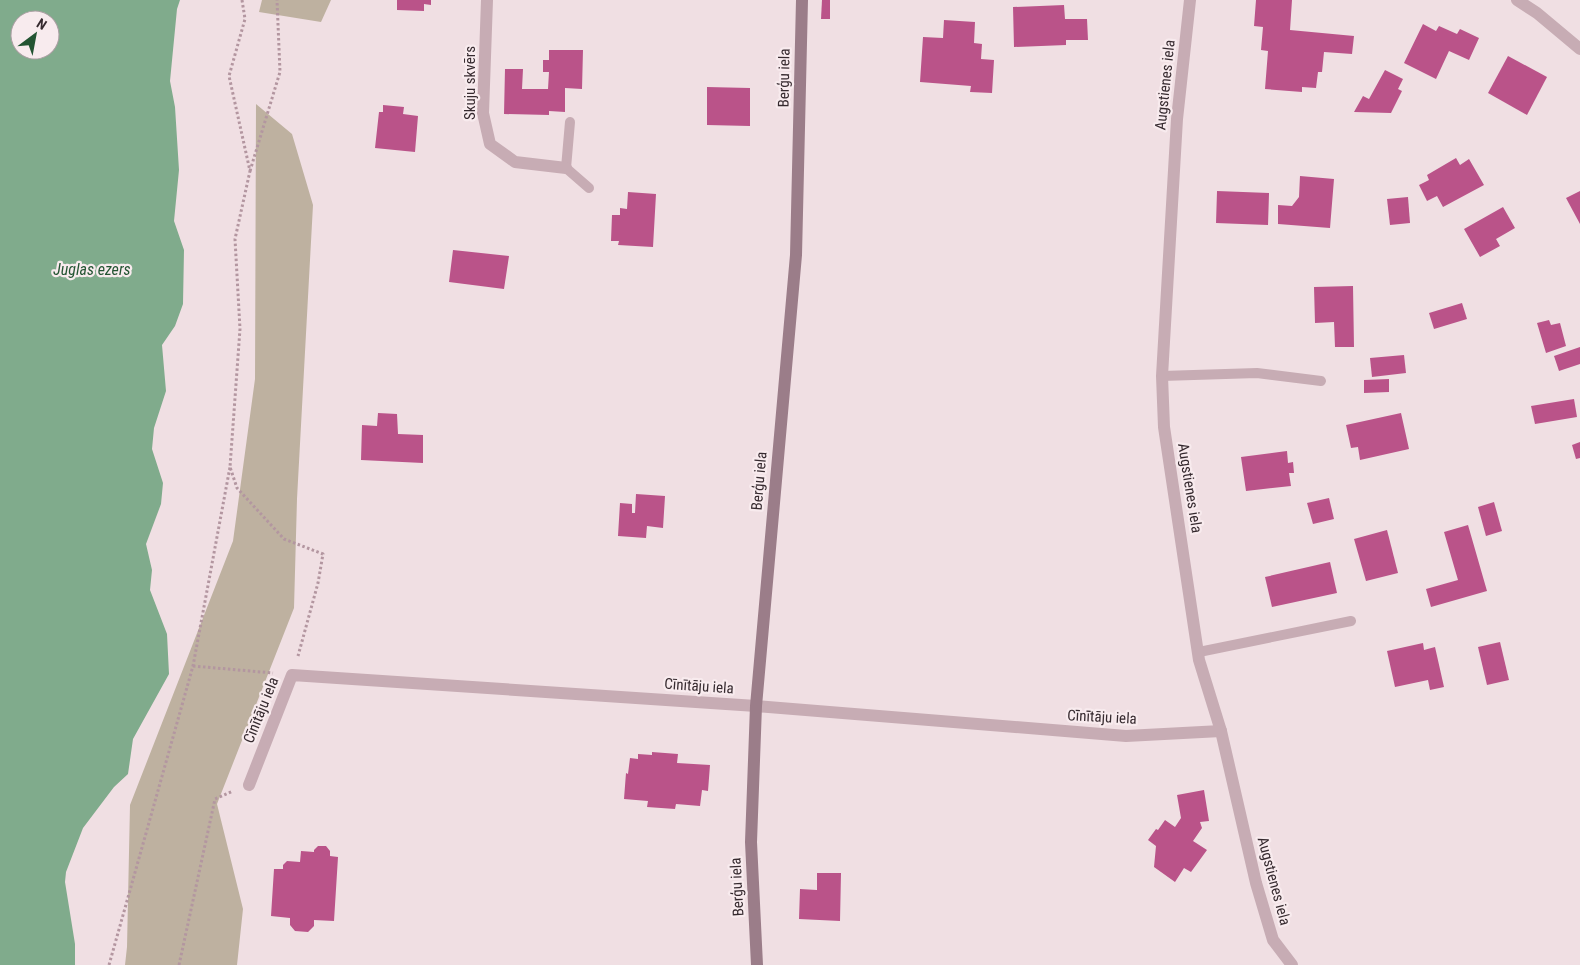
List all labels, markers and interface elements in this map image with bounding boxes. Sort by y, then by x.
north arrow [10,10,60,60]
text: N [34,15,50,33]
street label: Augstienes iela [1151,39,1179,131]
street label: Skuju skvērs [461,46,479,120]
street label: Berģu iela [774,48,794,108]
water label: Juglas ezers [53,260,131,279]
street label: Augstienes iela [1174,442,1206,534]
street label: Berģu iela [747,451,771,511]
street label: Cīnītāju iela [240,674,282,746]
street label: Cīnītāju iela [664,675,734,697]
street label: Cīnītāju iela [1067,706,1137,728]
street label: Augstienes iela [1254,835,1294,927]
street label: Berģu iela [726,857,748,917]

